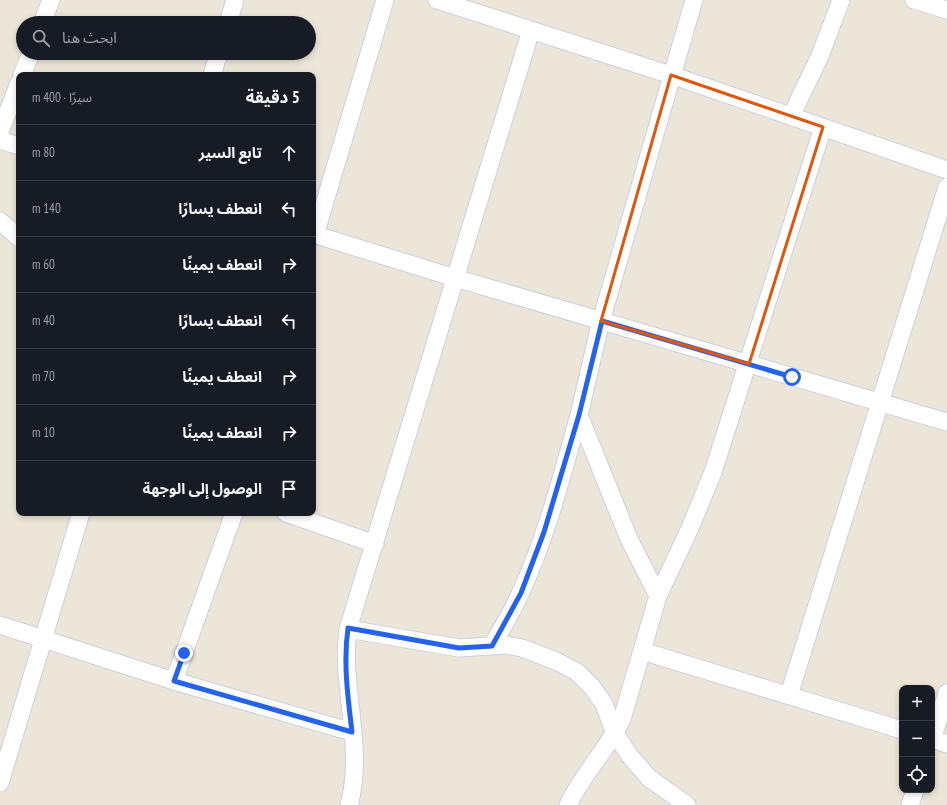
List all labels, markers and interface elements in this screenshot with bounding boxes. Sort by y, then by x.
search box [16,16,316,60]
icon: search [30,27,52,49]
text: ابحث هنا [62,28,117,47]
text: 5 دقيقة [246,86,300,108]
text: سيرًا · 400 m [32,89,92,106]
icon: ahead [278,142,300,164]
text: تابع السير [199,143,262,162]
text: 80 m [32,144,55,161]
icon: left [278,198,300,220]
text: انعطف يسارًا [178,199,262,218]
text: 140 m [32,200,61,217]
icon: right [278,254,300,276]
text: انعطف يمينًا [182,255,262,274]
text: 60 m [32,256,55,273]
icon: left [278,310,300,332]
text: انعطف يسارًا [178,311,262,330]
text: 40 m [32,312,55,329]
icon: right [278,366,300,388]
text: انعطف يمينًا [182,367,262,386]
text: 70 m [32,368,55,385]
route start [783,368,801,386]
icon: right [278,422,300,444]
text: انعطف يمينًا [182,423,262,442]
text: 10 m [32,424,55,441]
icon: arrive [278,478,300,500]
text: الوصول إلى الوجهة [143,479,262,498]
route end [175,644,193,662]
map controls [899,685,935,793]
button: + [899,685,935,721]
button: − [899,721,935,757]
button: locate [899,757,935,793]

